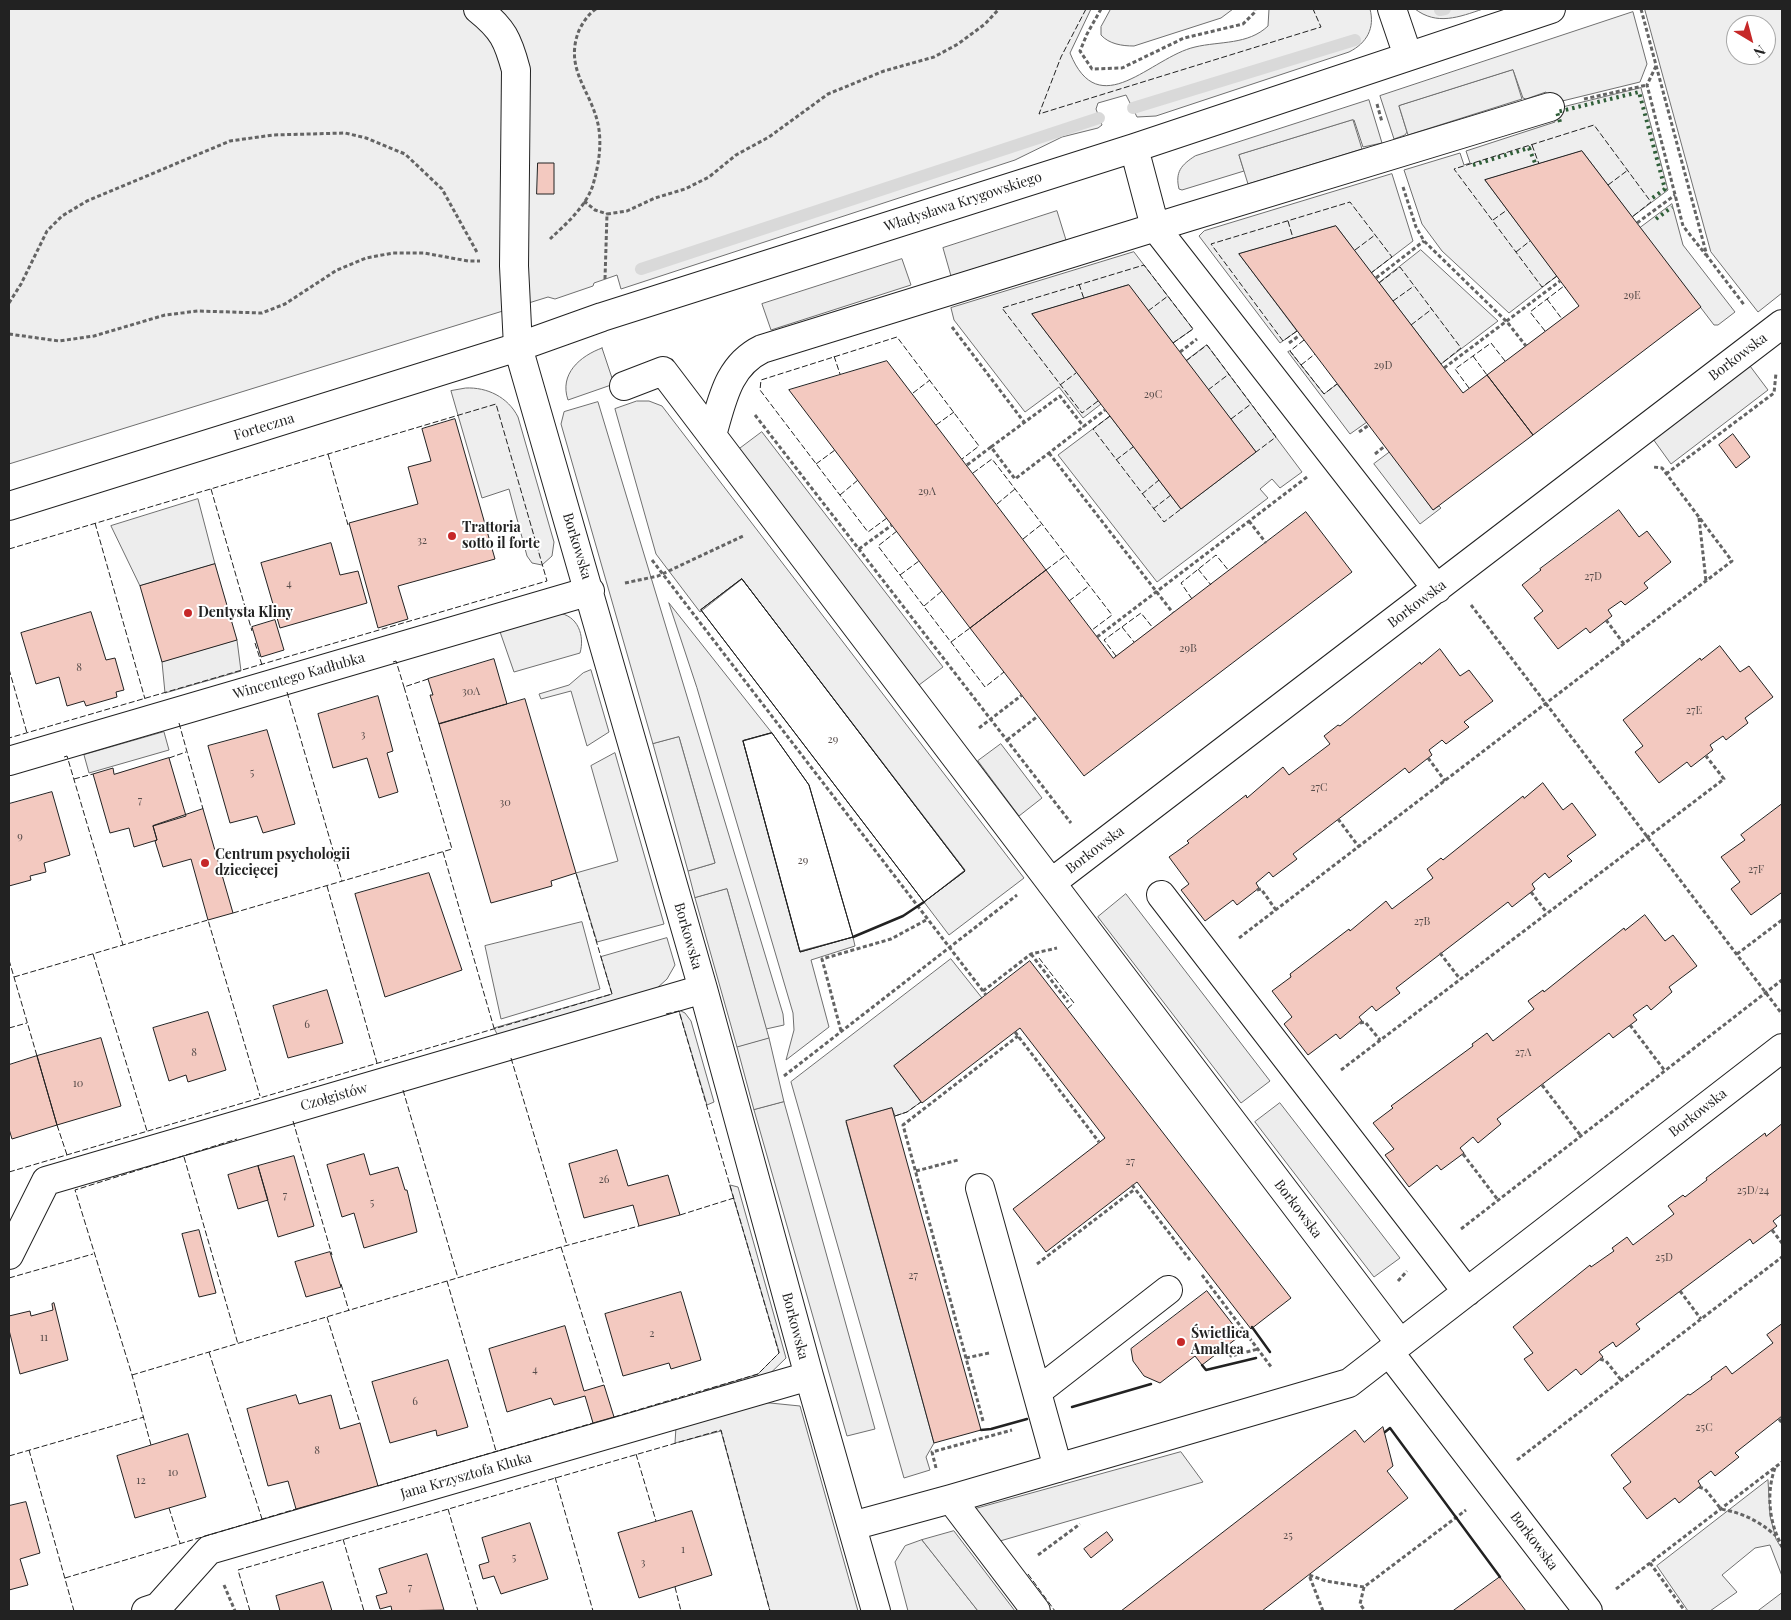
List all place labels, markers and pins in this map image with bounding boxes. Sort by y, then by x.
place label: Trattoria sotto il forte [462,520,540,552]
marker: Trattoria sotto il forte [446,530,458,542]
place label: Dentysta Kliny [198,605,293,621]
marker: Dentysta Kliny [182,607,194,619]
place label: Centrum psychologii dziecięcej [215,847,350,880]
marker: Centrum psychologii dziecięcej [199,857,211,869]
place label: Świetlica Amaltea [1191,1326,1249,1358]
marker: Świetlica Amaltea [1175,1336,1187,1348]

